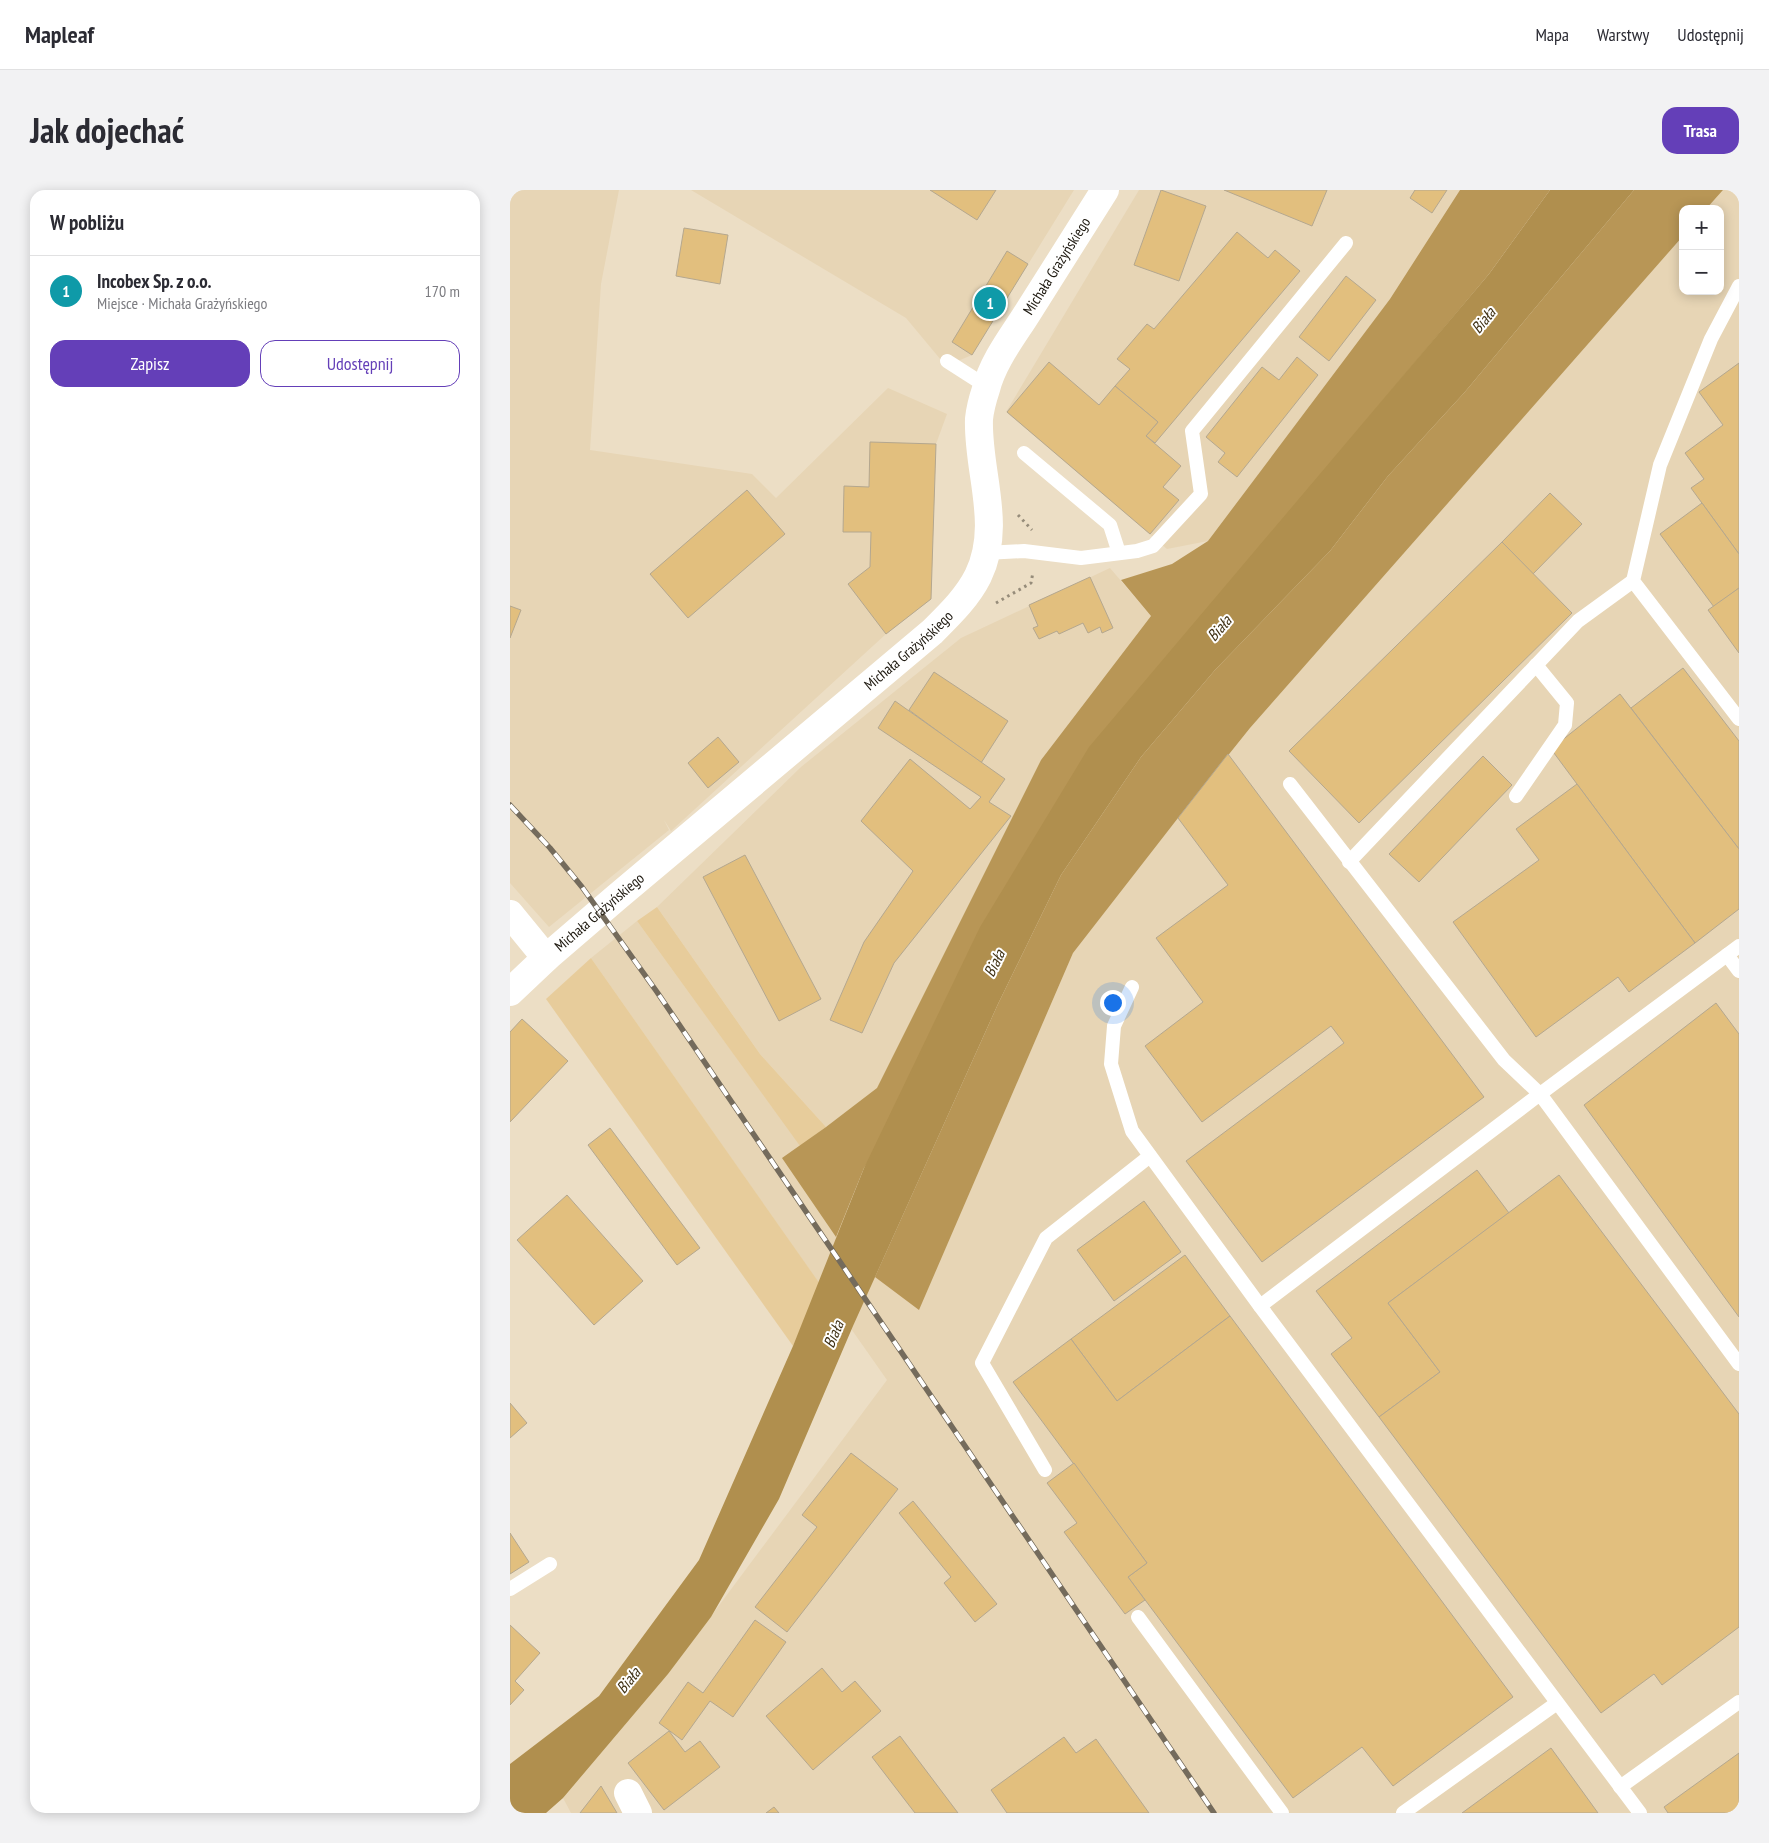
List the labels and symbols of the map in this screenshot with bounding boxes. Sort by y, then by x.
street label: Michała Grażyńskiego [1019,213,1094,318]
pin: 1 [974,284,1006,322]
water label: Biała [1467,302,1500,337]
street label: Michała Grażyńskiego [860,607,957,694]
water label: Biała [1202,610,1237,645]
street label: Michała Grażyńskiego [551,868,648,955]
water label: Biała [979,945,1010,980]
your location [1100,990,1126,1016]
water label: Biała [818,1316,848,1351]
water label: Biała [612,1662,645,1697]

